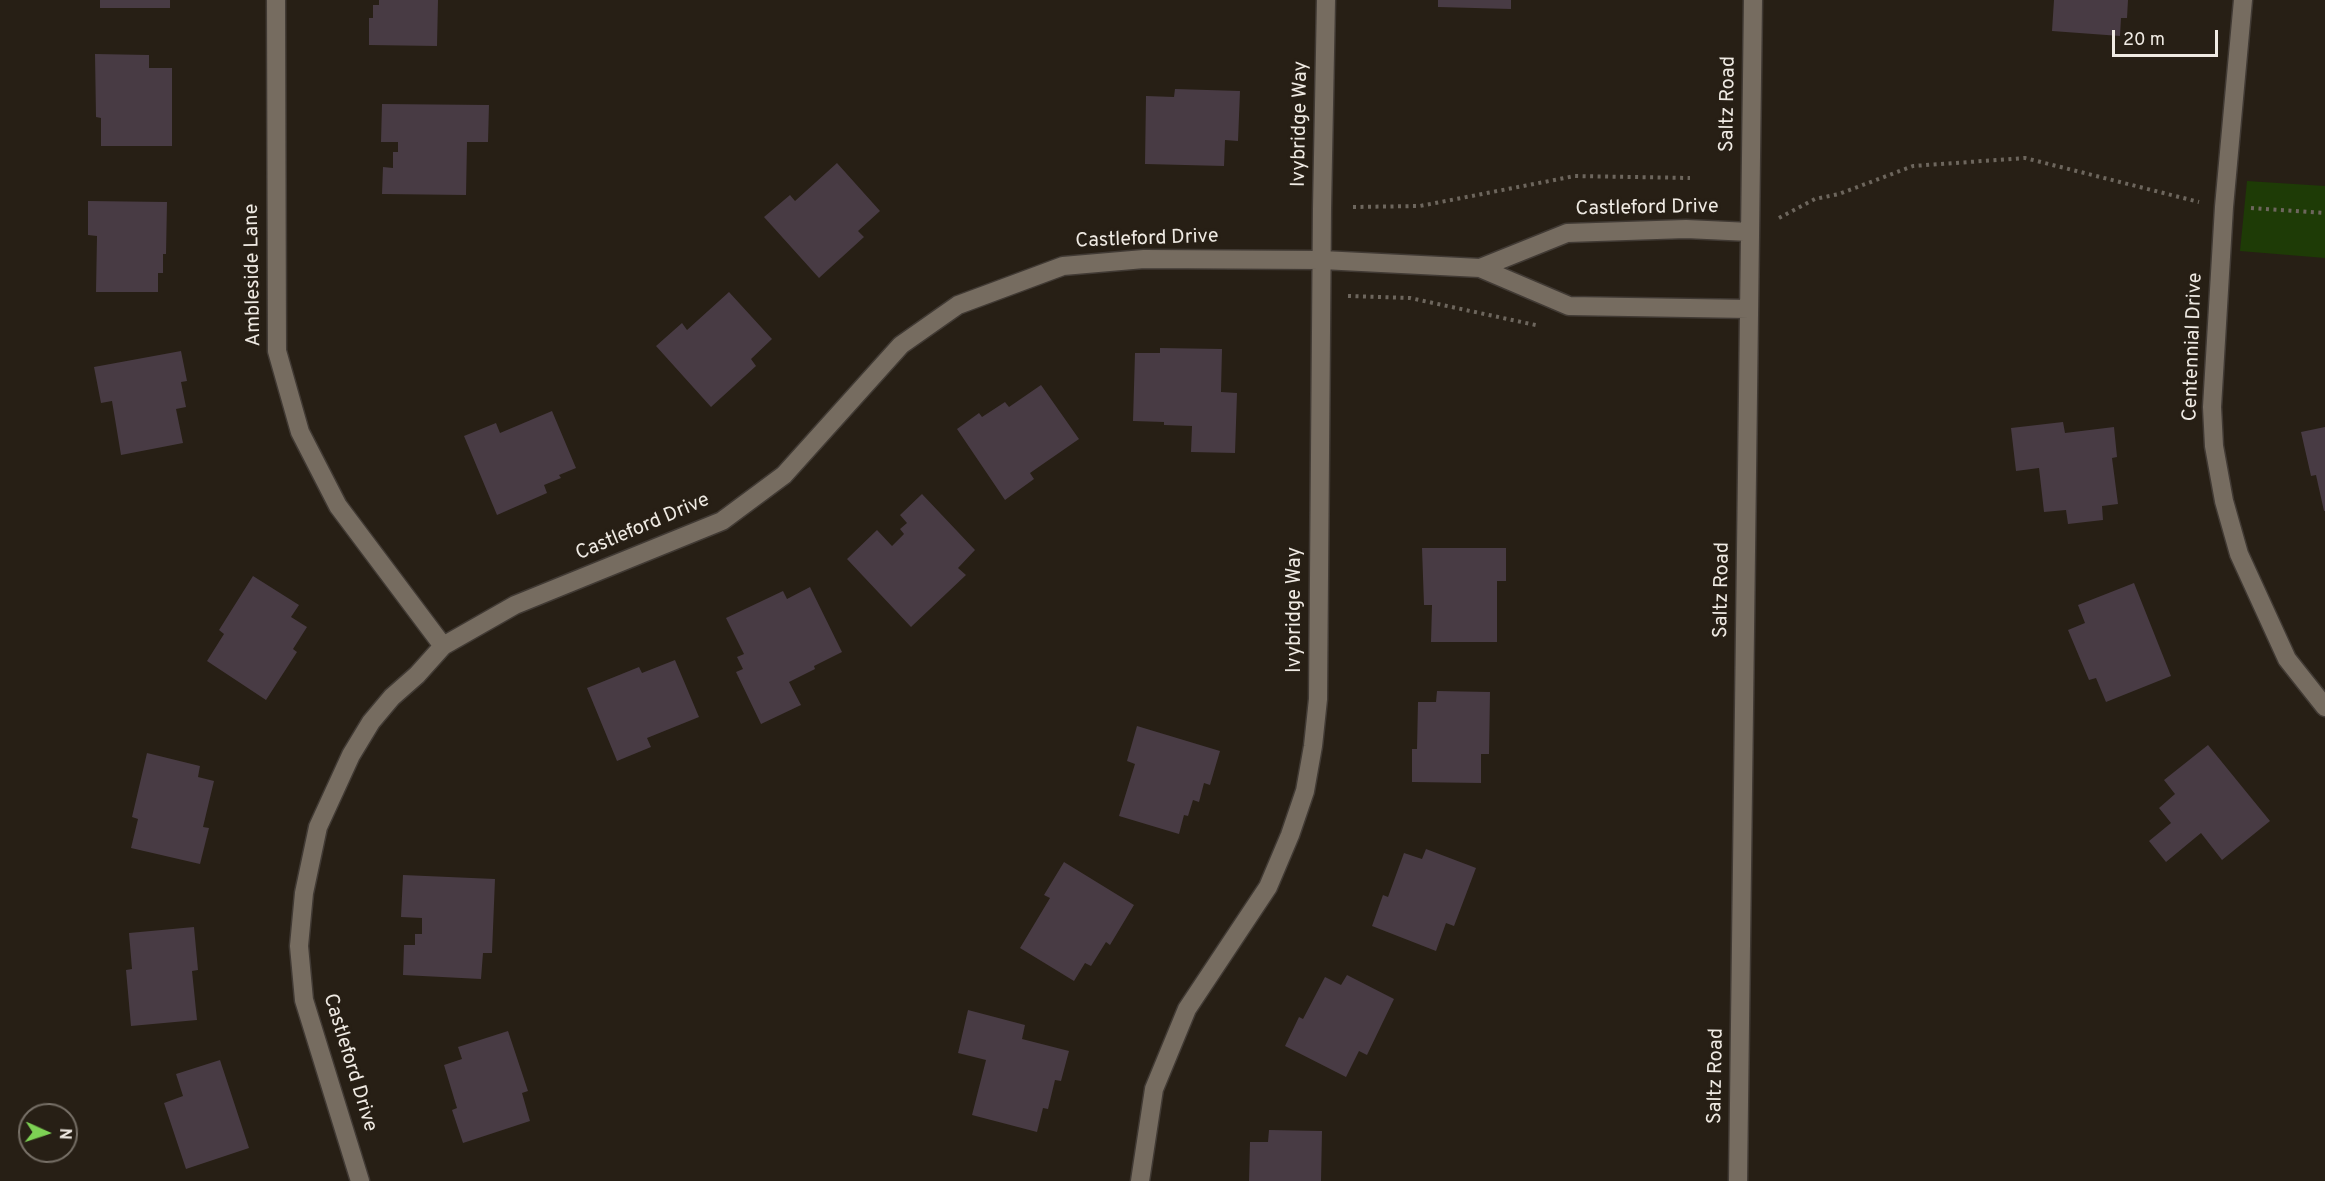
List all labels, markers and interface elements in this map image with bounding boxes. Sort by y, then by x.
scale bar [2115,18,2222,56]
text: 20 m [2123,29,2165,52]
street label: Saltz Road [1716,56,1742,152]
street label: Ivybridge Way [1288,61,1314,187]
street label: Castleford Drive [1575,196,1719,222]
street label: Ambleside Lane [241,203,267,347]
street label: Castleford Drive [1075,226,1219,254]
street label: Centennial Drive [2179,272,2209,422]
street label: Castleford Drive [572,489,714,567]
street label: Saltz Road [1710,542,1736,638]
street label: Ivybridge Way [1284,547,1308,673]
street label: Castleford Drive [317,991,381,1135]
street label: Saltz Road [1704,1028,1730,1124]
north arrow [18,1103,78,1163]
text: N [54,1128,74,1140]

